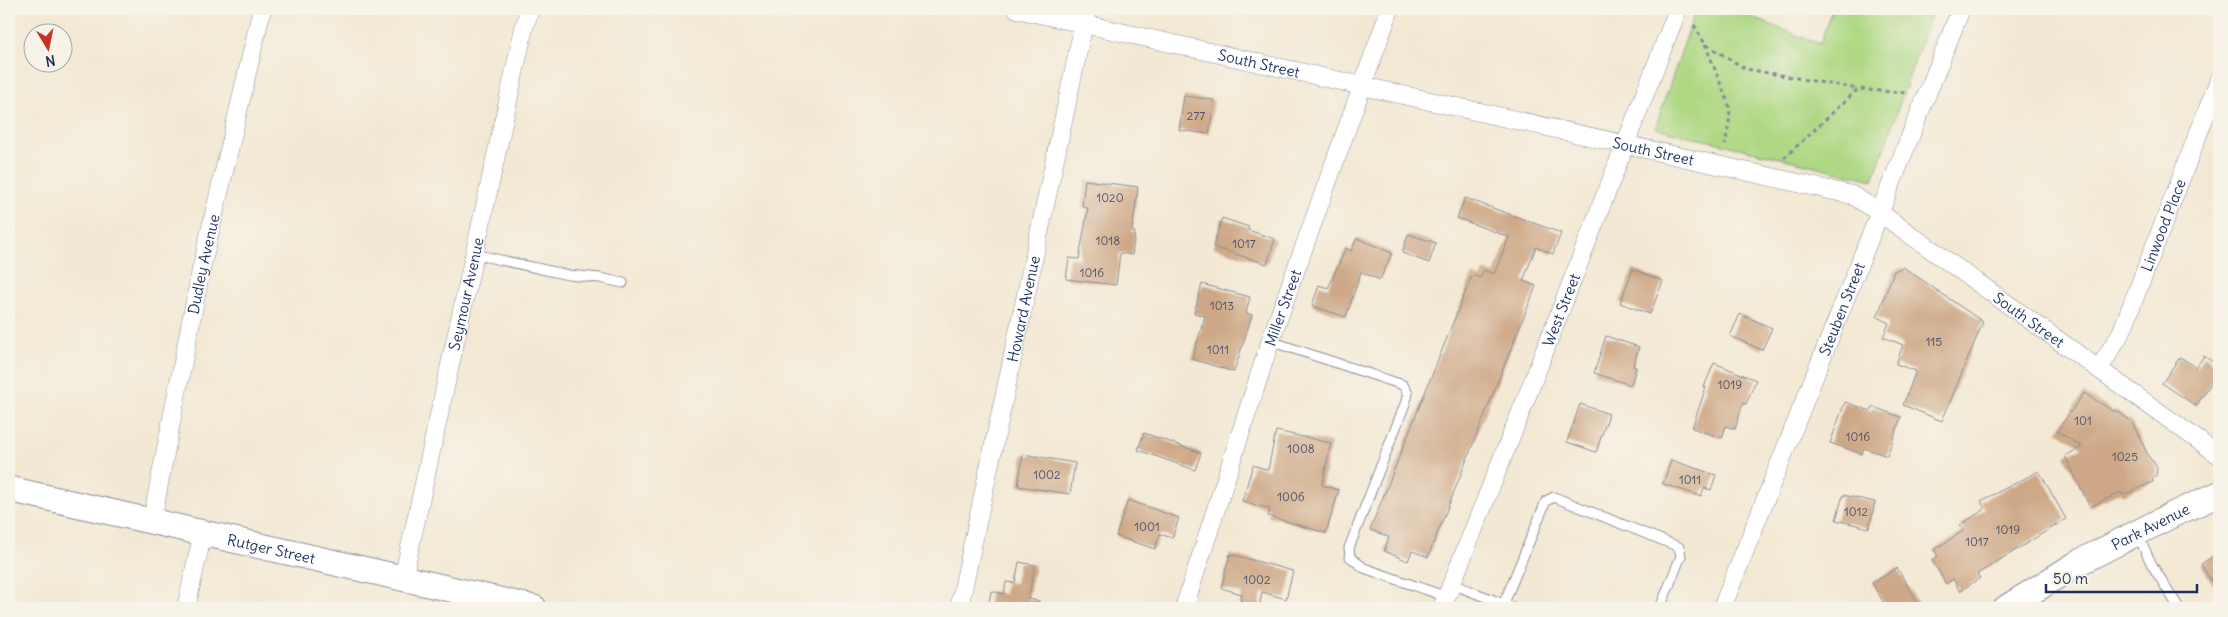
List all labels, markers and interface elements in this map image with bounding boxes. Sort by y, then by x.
north arrow [22,22,72,72]
street label: South Street [1217,45,1302,81]
text: N [44,51,57,71]
house number: 277 [1187,108,1205,123]
street label: South Street [1611,132,1696,169]
street label: Linwood Place [2136,176,2189,274]
house number: 1020 [1096,190,1124,205]
street label: Dudley Avenue [183,212,223,316]
house number: 1018 [1096,233,1120,248]
street label: Seymour Avenue [444,235,487,352]
house number: 1017 [1232,236,1256,251]
street label: Howard Avenue [1002,254,1044,364]
street label: Steuben Street [1814,260,1868,358]
house number: 1016 [1080,265,1104,280]
street label: Miller Street [1260,267,1305,348]
street label: West Street [1538,271,1583,349]
street label: South Street [1990,288,2068,351]
house number: 1013 [1210,298,1234,313]
house number: 115 [1926,334,1942,349]
house number: 1011 [1207,342,1229,357]
house number: 1019 [1718,377,1742,392]
house number: 101 [2074,413,2092,428]
house number: 1016 [1846,429,1870,444]
house number: 1008 [1287,441,1315,456]
house number: 1025 [2112,449,2138,464]
house number: 1002 [1033,467,1061,482]
house number: 1011 [1679,472,1701,487]
house number: 1006 [1277,489,1305,504]
street label: Park Avenue [2108,499,2192,554]
house number: 1012 [1844,504,1868,519]
house number: 1001 [1134,519,1160,534]
house number: 1019 [1996,522,2020,537]
street label: Rutger Street [226,529,317,568]
house number: 1017 [1965,534,1989,549]
scale bar [2046,562,2197,594]
text: 50 m [2053,569,2088,588]
house number: 1002 [1243,572,1271,587]

